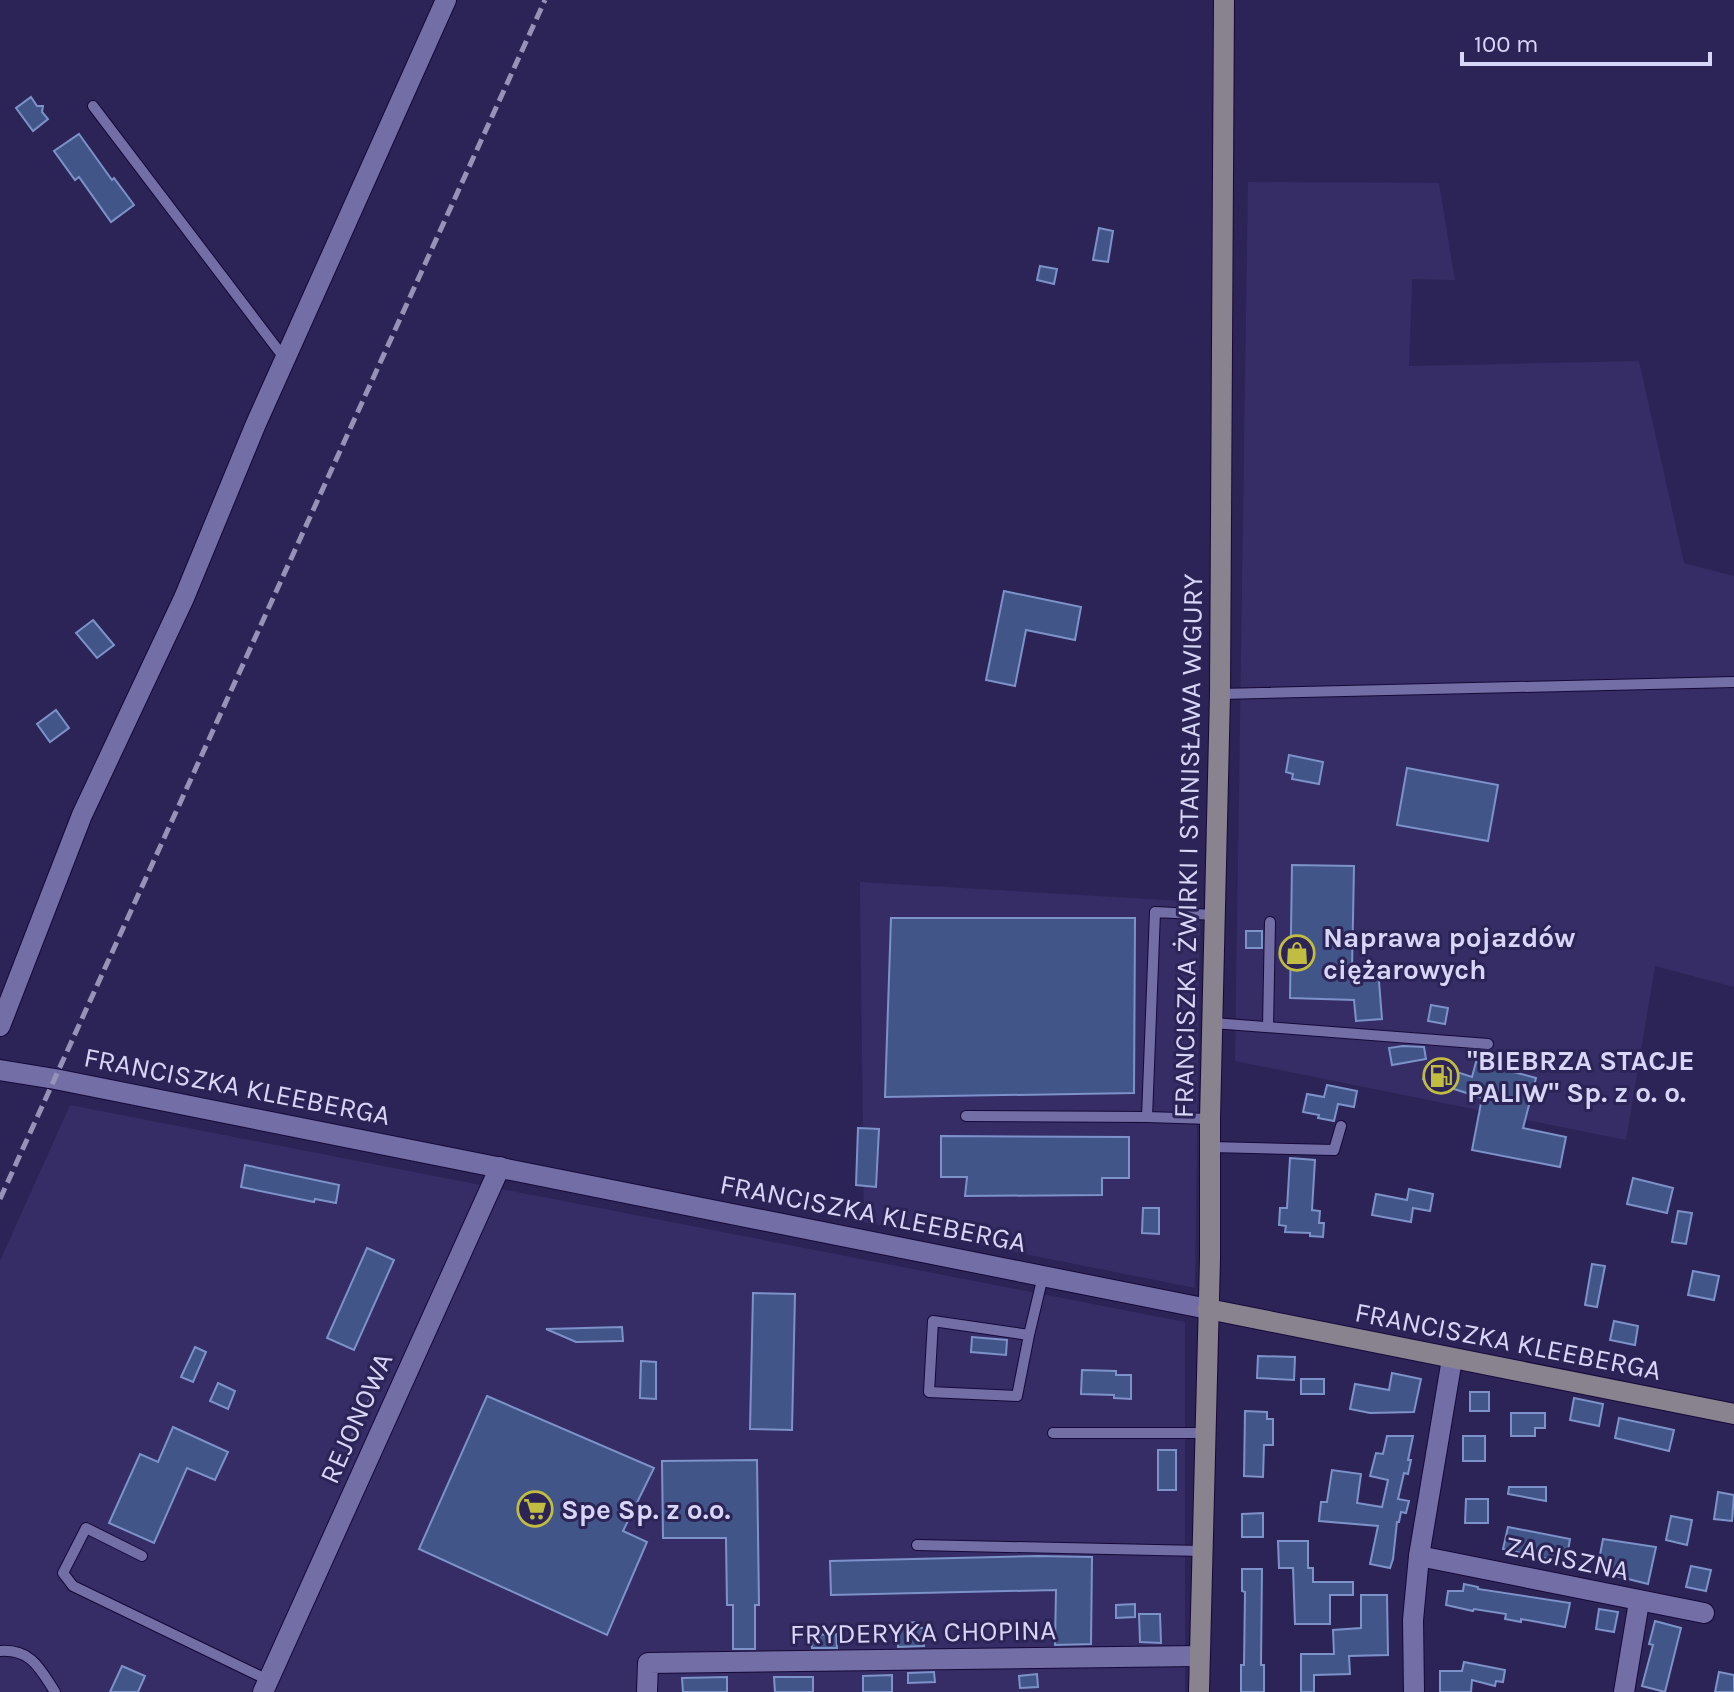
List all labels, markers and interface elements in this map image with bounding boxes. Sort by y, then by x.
scale bar [1462,16,1710,66]
text: 100 m [1474,30,1539,58]
street label: FRANCISZKA ŻWIRKI I STANISŁAWA WIGURY [1167,573,1209,1119]
place label: Naprawa pojazdów ciężarowych [1323,921,1575,986]
shop icon: Naprawa pojazdów ciężarowych [1278,934,1316,972]
street label: FRANCISZKA KLEEBERGA [81,1040,393,1132]
place label: "BIEBRZA STACJE PALIW" Sp. z o. o. [1467,1044,1695,1109]
fuel station icon: "BIEBRZA STACJE PALIW" Sp. z o. o. [1422,1057,1460,1095]
street label: FRANCISZKA KLEEBERGA [717,1167,1029,1259]
street label: FRANCISZKA KLEEBERGA [1352,1295,1664,1387]
street label: REJONOWA [313,1347,399,1489]
supermarket icon: Spe Sp. z o.o. [516,1490,554,1528]
place label: Spe Sp. z o.o. [561,1493,731,1526]
street label: ZACISZNA [1502,1529,1632,1587]
street label: FRYDERYKA CHOPINA [790,1613,1056,1651]

